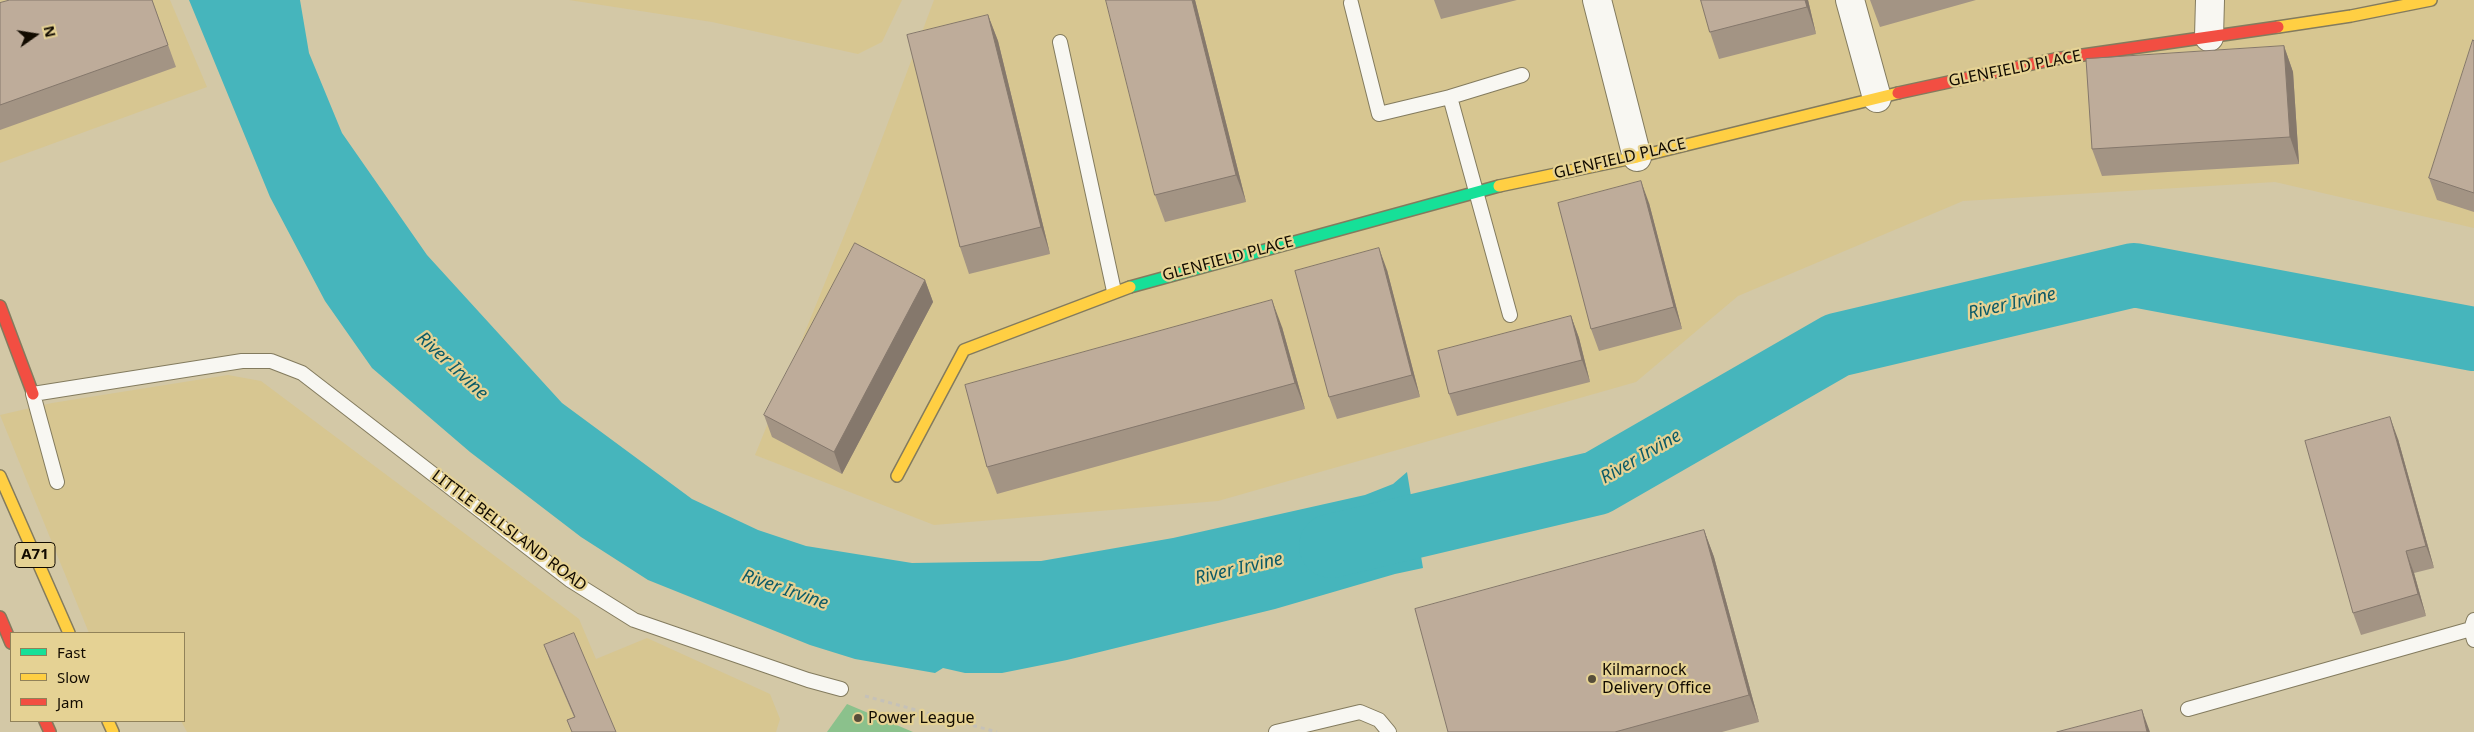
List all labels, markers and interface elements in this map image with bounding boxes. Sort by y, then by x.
north arrow [10,10,60,60]
text: N [40,24,61,39]
street label: GLENFIELD PLACE [1947,47,2083,91]
street label: GLENFIELD PLACE [1552,134,1688,184]
street label: GLENFIELD PLACE [1160,232,1296,286]
water label: River Irvine [1966,283,2058,325]
water label: River Irvine [412,328,492,404]
water label: River Irvine [1597,425,1685,489]
street label: LITTLE BELLSLAND ROAD [428,467,590,595]
road number: A71 [15,542,55,568]
water label: River Irvine [1193,548,1285,590]
water label: River Irvine [739,565,831,615]
legend [10,632,185,722]
text: Fast [57,642,86,662]
place label: Kilmarnock Delivery Office [1602,660,1711,698]
text: Slow [57,667,90,687]
marker: Kilmarnock Delivery Office [1586,673,1598,685]
text: Jam [57,692,84,712]
place label: Power League [868,708,975,728]
marker: Power League [852,712,864,724]

